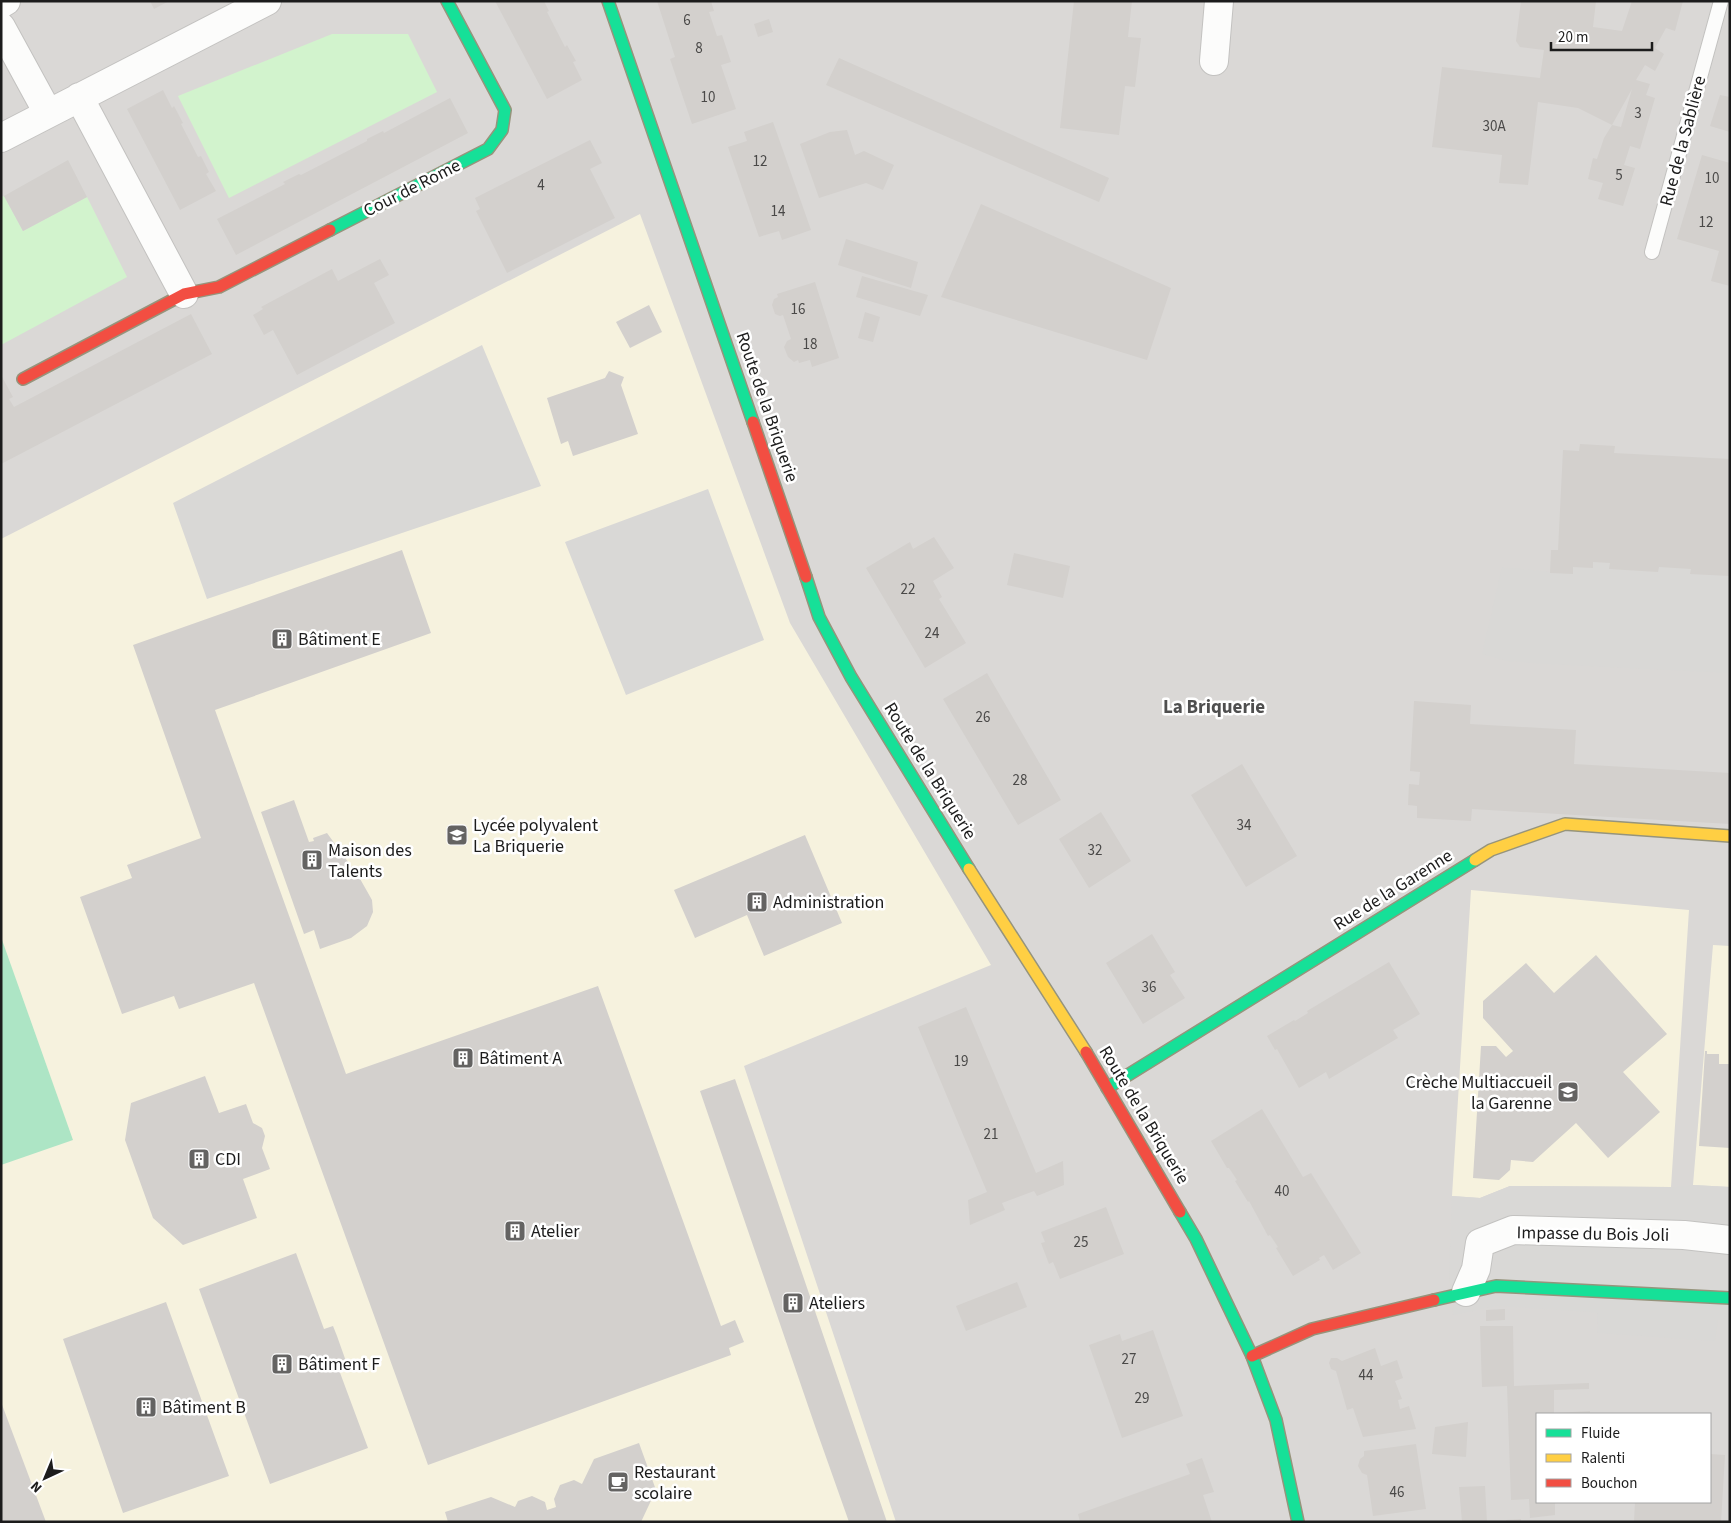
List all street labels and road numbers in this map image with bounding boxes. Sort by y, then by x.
street label: Rue de la Sablière [1654,73,1712,209]
street label: Cour de Rome [359,153,465,223]
street label: Route de la Briquerie [730,329,804,486]
street label: Route de la Briquerie [878,698,982,844]
street label: Rue de la Garenne [1329,843,1457,937]
street label: Route de la Briquerie [1093,1041,1195,1189]
street label: Impasse du Bois Joli [1516,1220,1670,1248]

